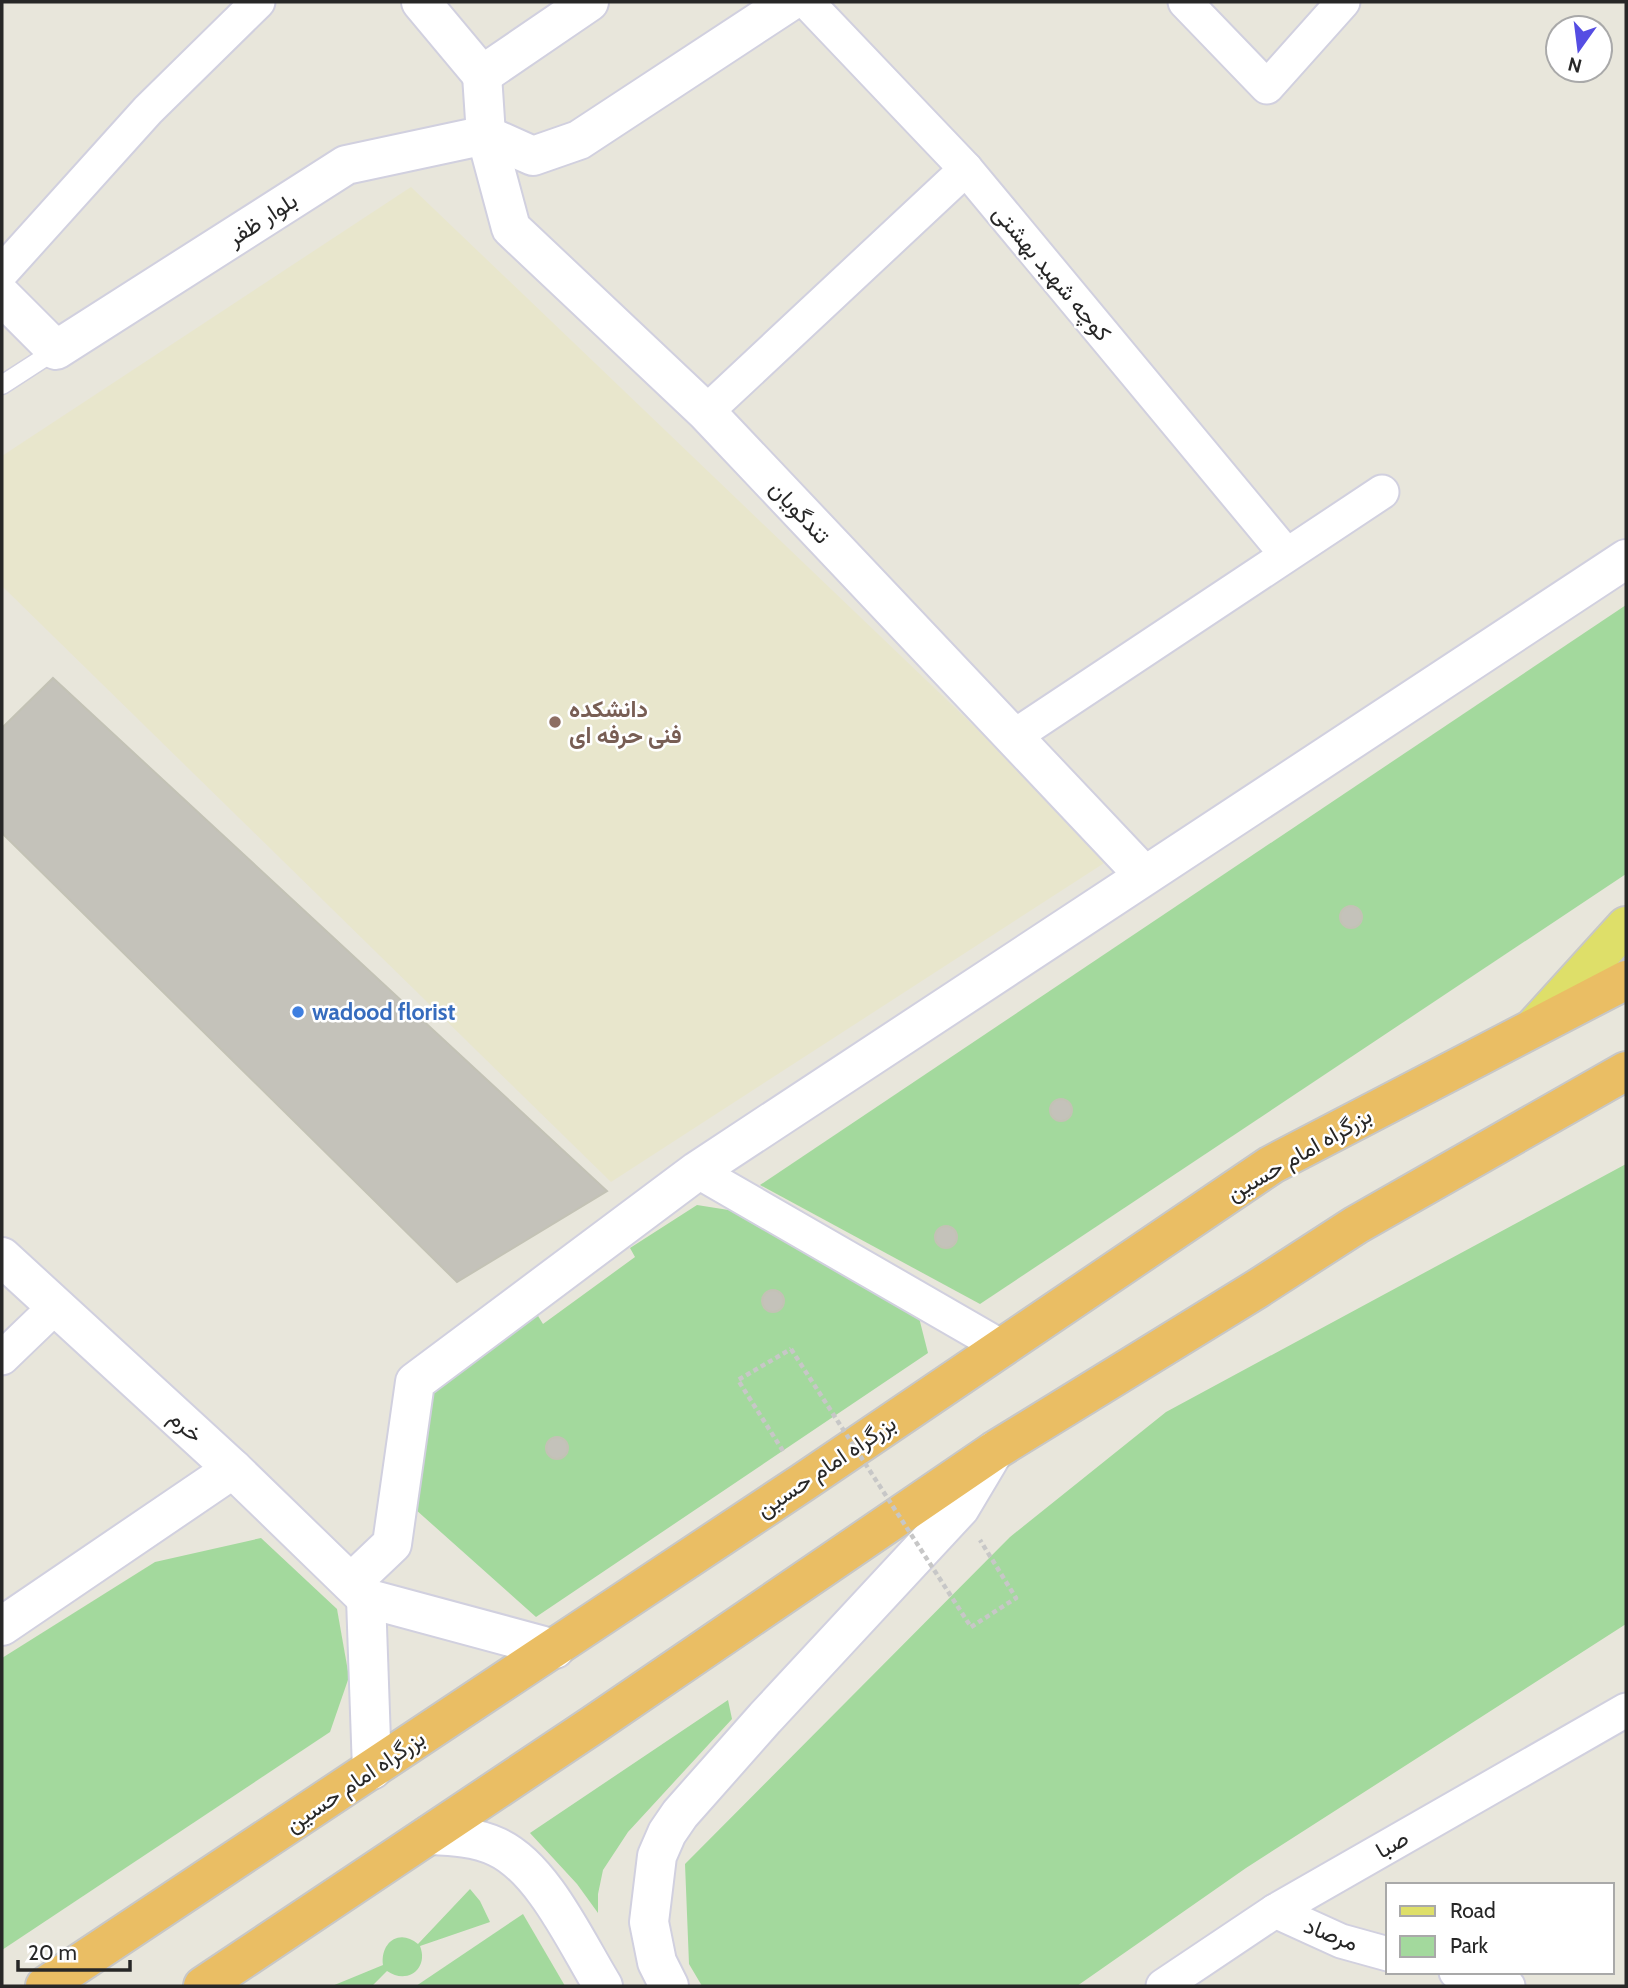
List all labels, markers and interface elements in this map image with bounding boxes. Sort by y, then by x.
north arrow [1544,14,1614,84]
text: N [1566,52,1584,78]
street label: بلوار ظفر [221,186,303,253]
street label: کوچه شهید بهشتی [985,199,1117,348]
street label: تندگویان [763,474,836,550]
place label: دانشکده فنی حرفه ای [569,695,682,750]
marker: دانشکده فنی حرفه ای [547,714,563,730]
place label: wadood florist [312,998,455,1026]
marker: wadood florist [290,1004,306,1020]
street label: بزرگراه امام حسین [1221,1101,1377,1208]
street label: خرم [163,1403,209,1449]
street label: بزرگراه امام حسین [751,1409,902,1524]
street label: بزرگراه امام حسین [280,1724,431,1839]
street label: صبا [1371,1824,1413,1864]
legend [1386,1883,1614,1974]
text: Road [1450,1898,1496,1923]
street label: مرصاد [1300,1911,1362,1958]
scale bar [18,1928,130,1972]
text: Park [1450,1933,1488,1958]
text: 20 m [28,1940,77,1965]

